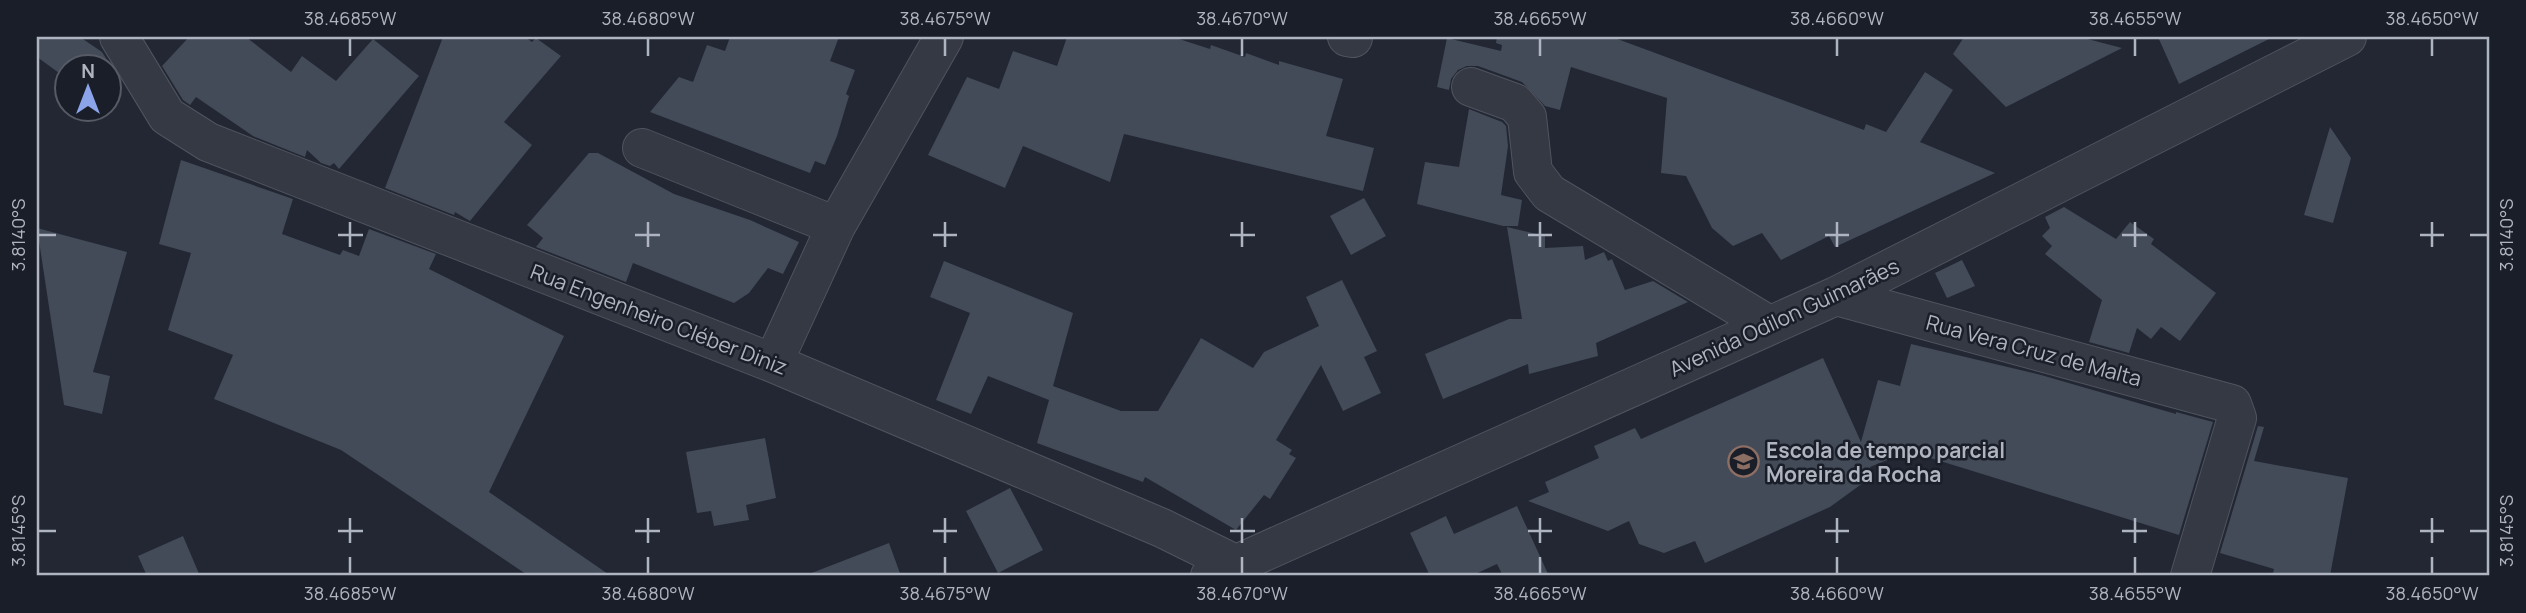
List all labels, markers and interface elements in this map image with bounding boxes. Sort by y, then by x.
text: 38.4685°W [304,6,396,30]
text: 38.4680°W [601,6,695,30]
text: 38.4675°W [899,6,991,30]
text: 38.4670°W [1196,6,1288,30]
text: 38.4665°W [1493,6,1587,30]
text: 38.4660°W [1790,6,1884,30]
text: 38.4655°W [2089,6,2181,30]
text: 38.4650°W [2385,6,2479,30]
north arrow [52,52,122,122]
text: N [81,58,95,84]
text: 3.8140°S [6,199,30,271]
text: 3.8140°S [2494,199,2518,271]
street label: Avenida Odilon Guimarães [1664,251,1904,383]
street label: Rua Engenheiro Cléber Diniz [527,257,791,381]
street label: Rua Vera Cruz de Malta [1923,308,2145,392]
place label: Escola de tempo parcial Moreira da Rocha [1766,436,2005,488]
school or university icon: Escola de tempo parcial Moreira da Rocha [1726,445,1760,479]
text: 3.8145°S [6,495,30,567]
text: 3.8145°S [2494,495,2518,567]
text: 38.4685°W [304,581,396,605]
text: 38.4680°W [601,581,695,605]
text: 38.4675°W [899,581,991,605]
text: 38.4670°W [1196,581,1288,605]
text: 38.4665°W [1493,581,1587,605]
text: 38.4660°W [1790,581,1884,605]
text: 38.4655°W [2089,581,2181,605]
text: 38.4650°W [2385,581,2479,605]

